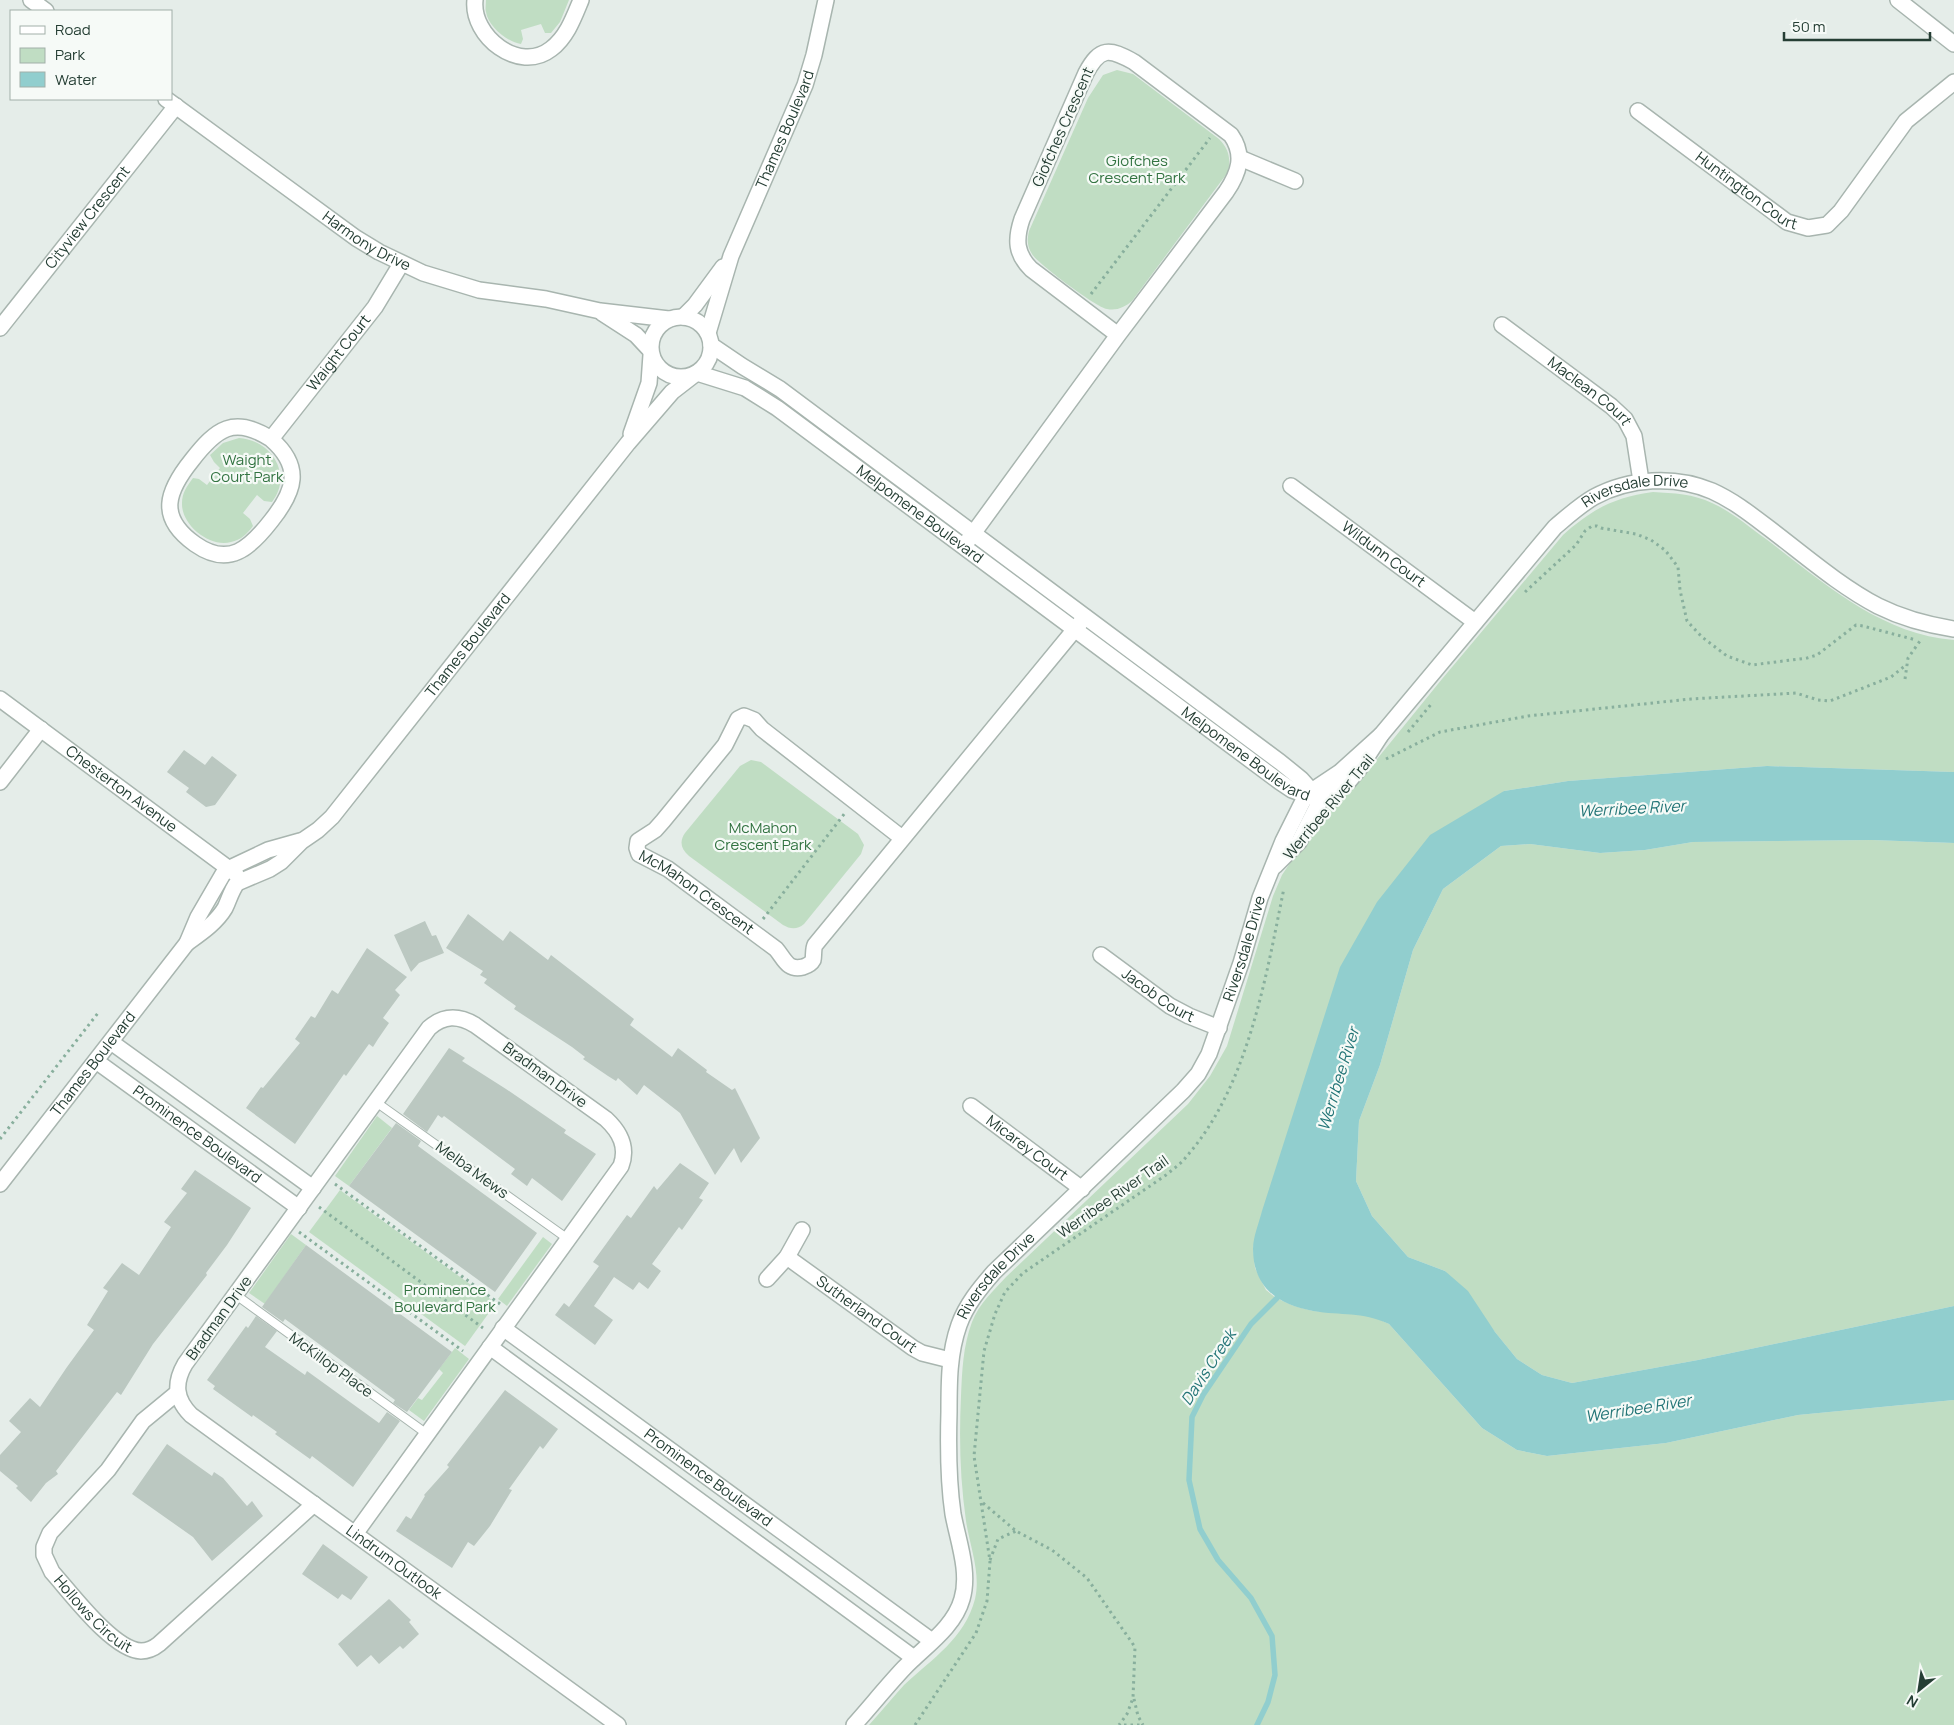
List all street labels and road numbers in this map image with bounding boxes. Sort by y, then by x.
street label: Giofches Crescent [1027,64,1098,190]
street label: Thames Boulevard [750,68,819,192]
street label: Huntington Court [1691,146,1800,234]
street label: Cityview Crescent [40,161,135,273]
street label: Harmony Drive [318,206,414,276]
street label: Waight Court [302,310,375,395]
street label: Maclean Court [1544,352,1637,429]
street label: Melpomene Boulevard [852,460,988,568]
street label: Riversdale Drive [1577,470,1690,512]
street label: Wildunn Court [1338,516,1430,592]
street label: Thames Boulevard [420,589,515,701]
street label: Melpomene Boulevard [1177,701,1313,806]
street label: Chesterton Avenue [61,740,182,837]
street label: Werribee River Trail [1278,749,1379,864]
street label: McMahon Crescent [636,845,758,939]
street label: Riversdale Drive [1217,893,1270,1004]
street label: Jacob Court [1118,963,1198,1027]
street label: Thames Boulevard [46,1007,140,1120]
street label: Bradman Drive [499,1037,592,1112]
street label: Prominence Boulevard [129,1080,266,1188]
street label: Micarey Court [982,1110,1073,1185]
street label: Melba Mews [432,1136,513,1203]
street label: Werribee River Trail [1053,1150,1173,1243]
street label: Riversdale Drive [952,1227,1040,1322]
street label: Sutherland Court [812,1270,921,1358]
street label: Bradman Drive [181,1271,256,1364]
street label: McKillop Place [285,1327,378,1402]
street label: Prominence Boulevard [640,1423,777,1531]
street label: Lindrum Outlook [342,1520,447,1604]
street label: Hollows Circuit [49,1571,136,1658]

